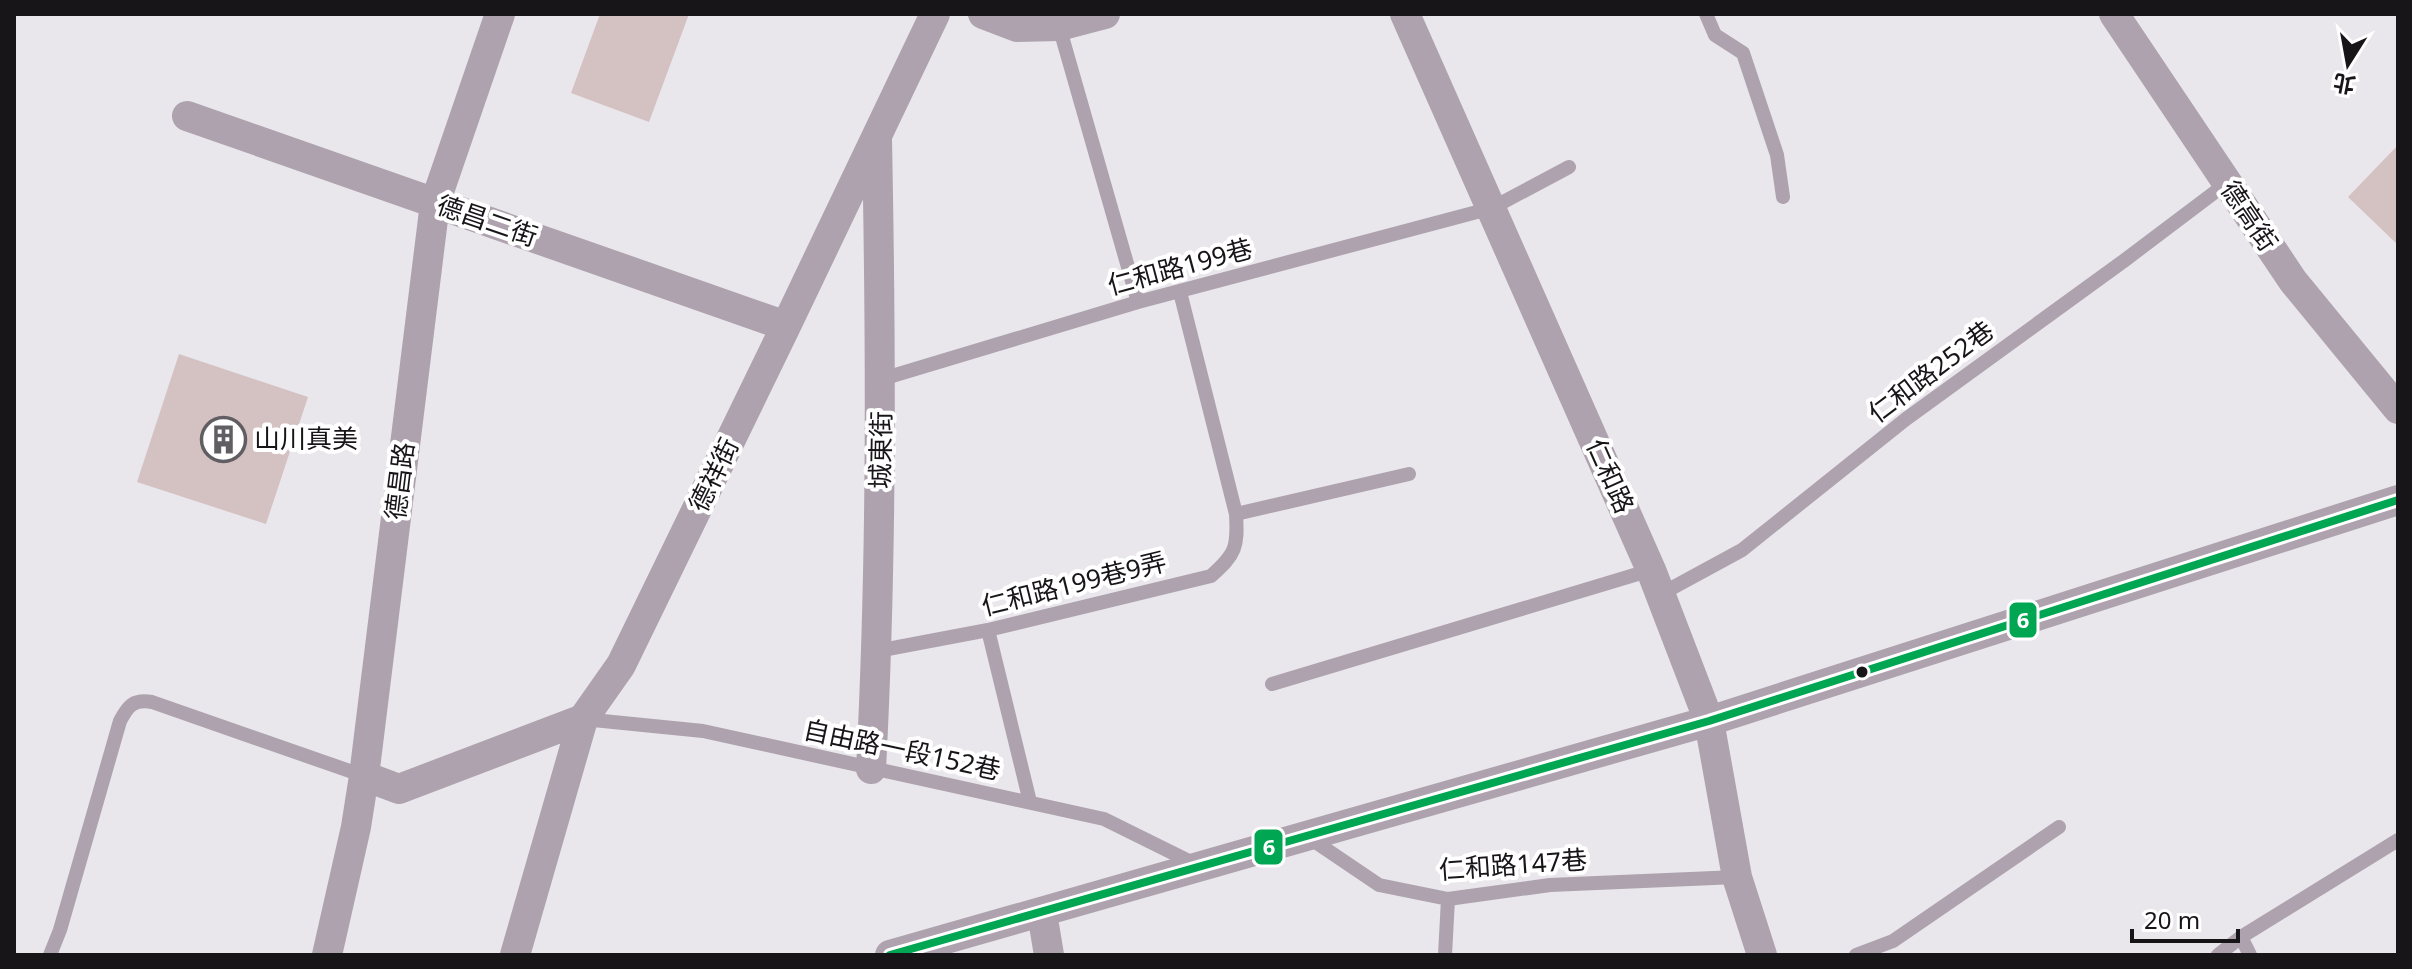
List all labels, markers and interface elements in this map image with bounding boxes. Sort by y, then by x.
north arrow [2308,24,2388,104]
text: 北 [2330,68,2358,101]
street label: 德高街 [2213,173,2287,258]
street label: 德昌二街 [432,186,542,254]
street label: 仁和路199巷 [1103,229,1256,303]
street label: 仁和路252巷 [1860,312,2001,430]
street label: 城東街 [861,411,899,489]
building icon: 山川真美 [199,415,247,463]
place label: 山川真美 [254,420,358,456]
street label: 德祥街 [680,432,746,518]
street label: 仁和路 [1579,433,1643,519]
street label: 德昌路 [376,440,422,522]
street label: 仁和路199巷9弄 [977,543,1170,623]
line badge: 6 [2008,601,2038,639]
text: 6 [2017,604,2029,634]
unlabelled marker [1854,664,1870,680]
street label: 自由路一段152巷 [800,711,1004,787]
line badge: 6 [1253,828,1284,866]
text: 6 [1263,831,1275,861]
street label: 仁和路147巷 [1438,841,1588,887]
scale bar [2132,893,2238,943]
text: 20 m [2144,903,2200,936]

